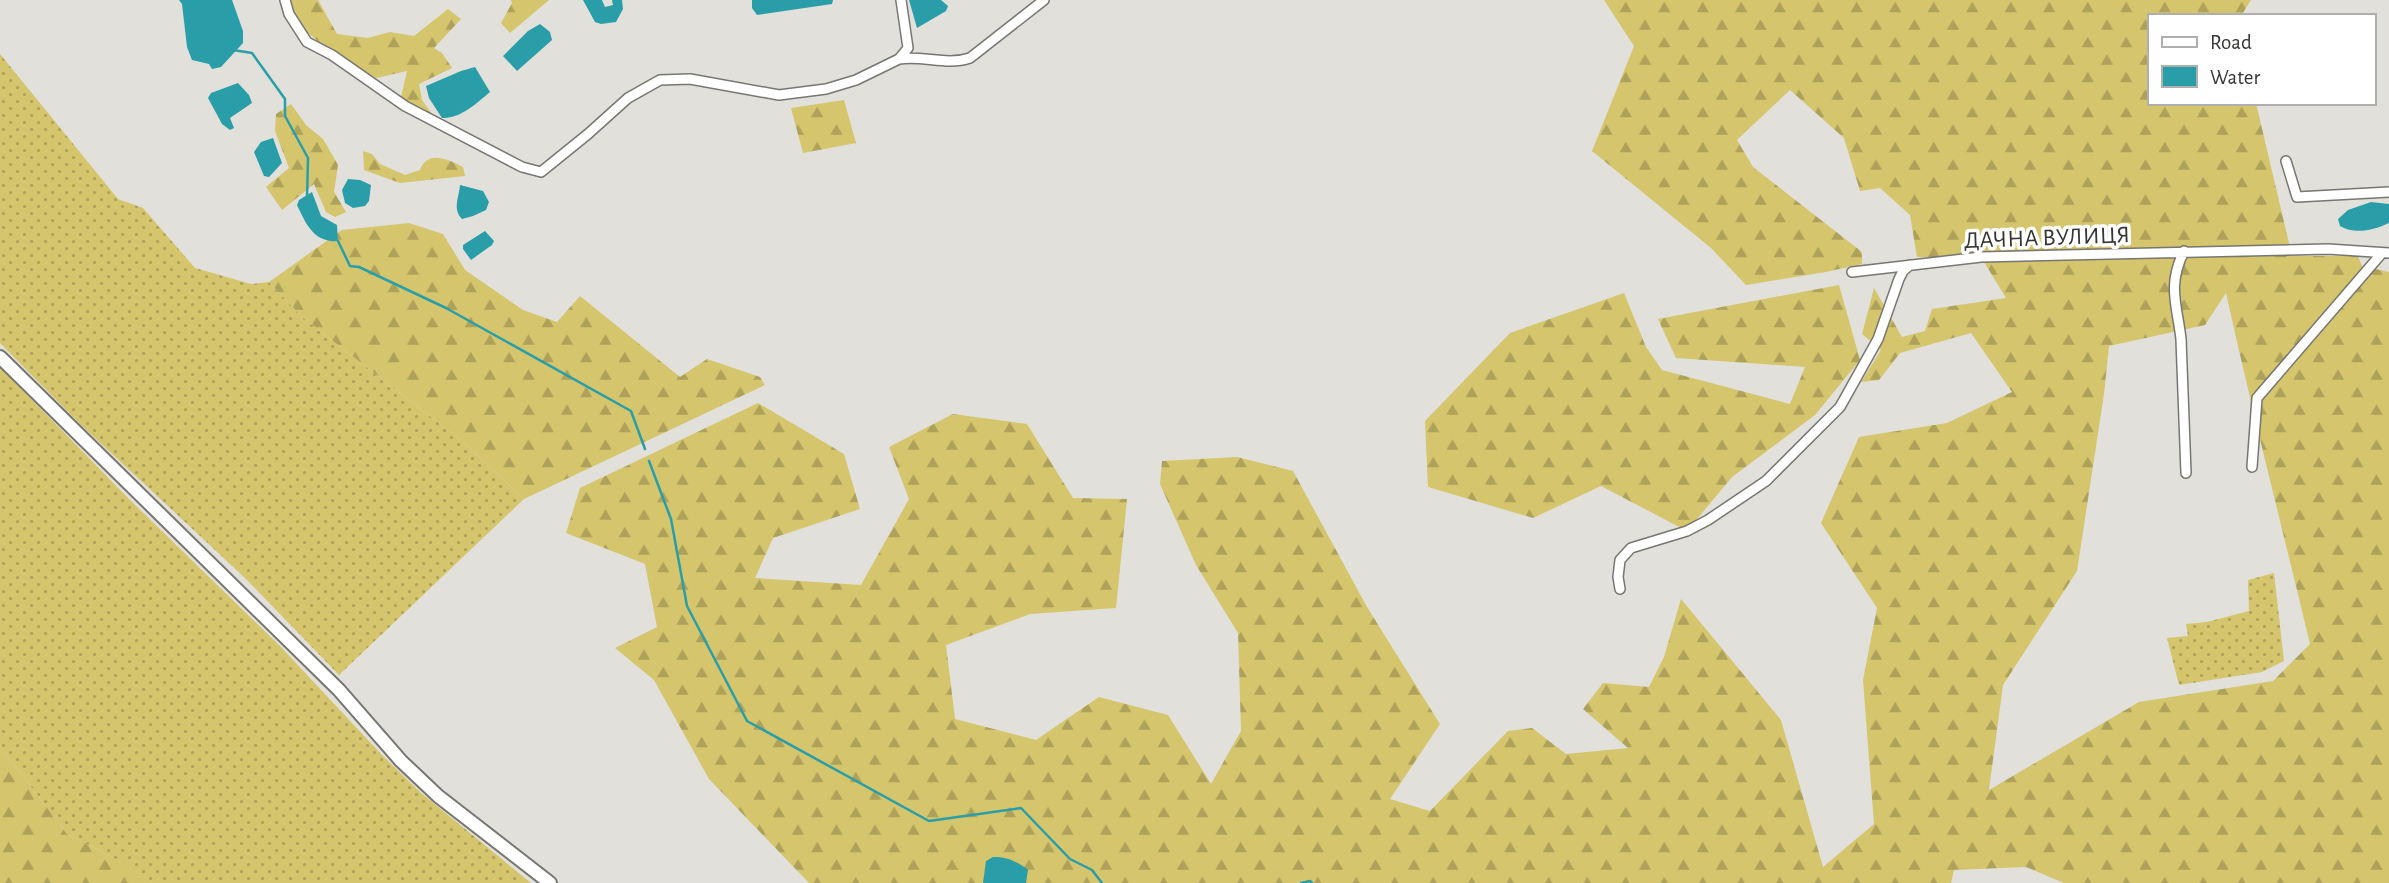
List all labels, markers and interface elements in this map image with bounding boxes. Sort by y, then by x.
legend [2148,14,2375,105]
text: Road [2210,32,2252,53]
text: Water [2210,67,2260,88]
street label: ДАЧНА ВУЛИЦЯ [1964,223,2131,253]

